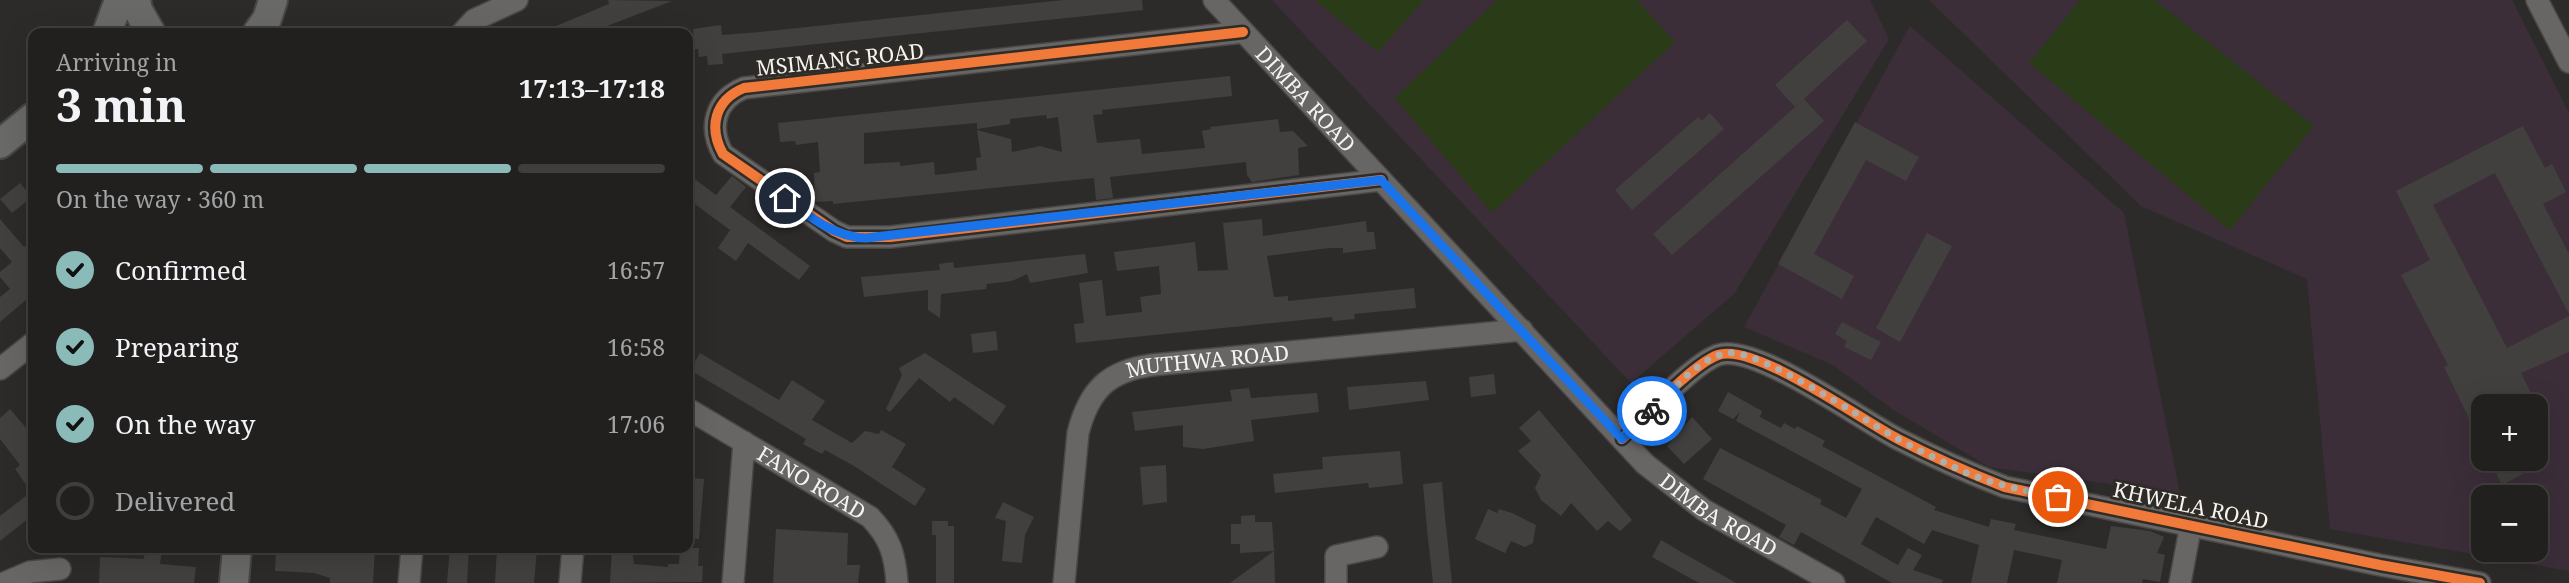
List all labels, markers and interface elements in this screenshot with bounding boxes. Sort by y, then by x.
street label: MSIMANG ROAD [755,36,925,82]
street label: DIMBA ROAD [1250,40,1362,158]
text: Arriving in [56,46,177,78]
text: 17:13–17:18 [519,70,665,106]
text: 3 min [56,73,186,135]
pin [755,168,815,228]
icon: home [766,179,804,217]
text: On the way · 360 m [56,183,264,215]
icon: check [56,251,94,289]
text: Confirmed [115,252,247,288]
text: 16:57 [607,254,665,286]
icon: check [56,328,94,366]
text: Preparing [115,329,239,365]
text: 16:58 [607,331,665,363]
street label: MUTHWA ROAD [1123,338,1290,384]
courier [1617,376,1687,446]
icon: bike [1633,392,1671,430]
map controls [2471,394,2548,562]
button: + [2471,394,2548,471]
icon: check [56,405,94,443]
text: On the way [115,406,255,442]
text: 17:06 [607,408,665,440]
street label: FANO ROAD [752,439,871,526]
street label: DIMBA ROAD [1654,467,1783,563]
pin [2028,467,2088,527]
street label: KHWELA ROAD [2111,475,2271,535]
icon: bag [2039,478,2077,516]
text: Delivered [115,483,235,519]
button: − [2471,485,2548,562]

